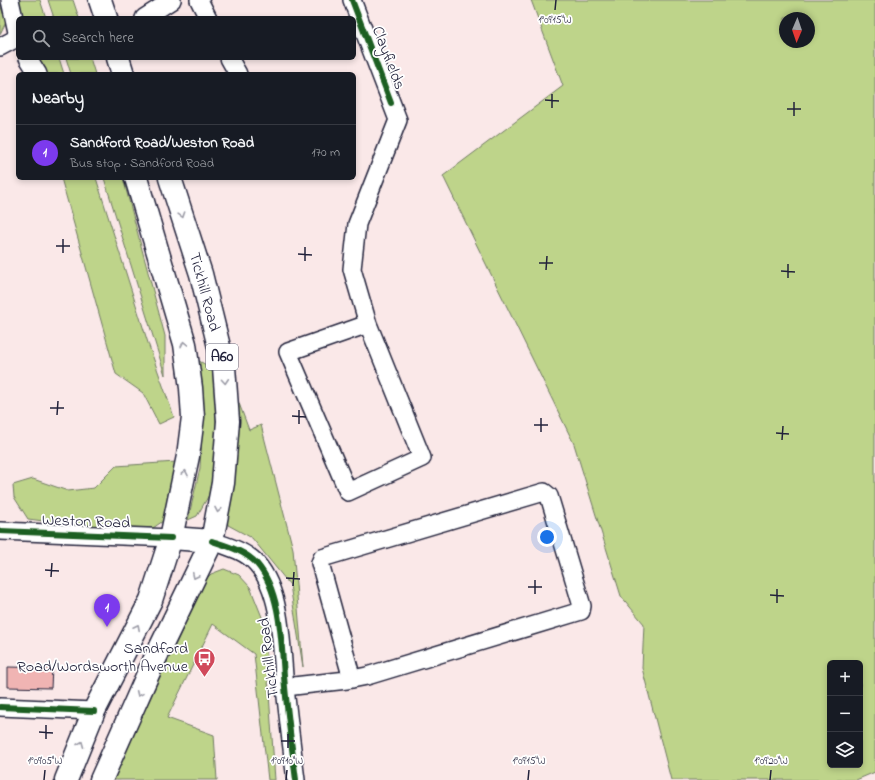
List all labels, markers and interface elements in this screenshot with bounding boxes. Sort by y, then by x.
north arrow [779,12,815,48]
text: 1°09'15"W [538,13,572,28]
search box [16,16,356,60]
street label: Clayfields [365,23,411,93]
icon: search [30,27,52,49]
text: Search here [62,27,134,49]
text: Nearby [32,86,84,111]
text: Sandford Road/Weston Road [70,132,254,154]
text: 1 [43,143,47,162]
text: 170 m [312,143,340,162]
text: Bus stop · Sandford Road [70,154,214,173]
one-way arrow [177,211,186,218]
street label: Tickhill Road [182,250,226,334]
one-way arrow [181,341,189,347]
road number: A60 [206,344,238,370]
one-way arrow [221,378,230,384]
one-way arrow [180,469,188,476]
one-way arrow [214,507,222,514]
street label: Weston Road [42,508,130,536]
your location [537,527,557,547]
one-way arrow [192,572,200,579]
pin: 1 [94,594,120,627]
street label: Tickhill Road [252,616,286,700]
one-way arrow [132,623,140,631]
place label: Sandford Road/Wordsworth Avenue [17,637,189,679]
bus stop icon: Sandford Road/Wordsworth Avenue [191,645,217,678]
map controls [827,660,863,768]
button: + [827,660,863,696]
one-way arrow [136,690,144,697]
button: − [827,696,863,732]
button: layers [827,732,863,768]
one-way arrow [76,740,84,748]
text: 1°09'05"W [28,754,62,769]
text: 1°09'10"W [271,754,303,769]
text: 1°09'15"W [512,754,546,769]
text: 1°09'20"W [754,754,788,769]

